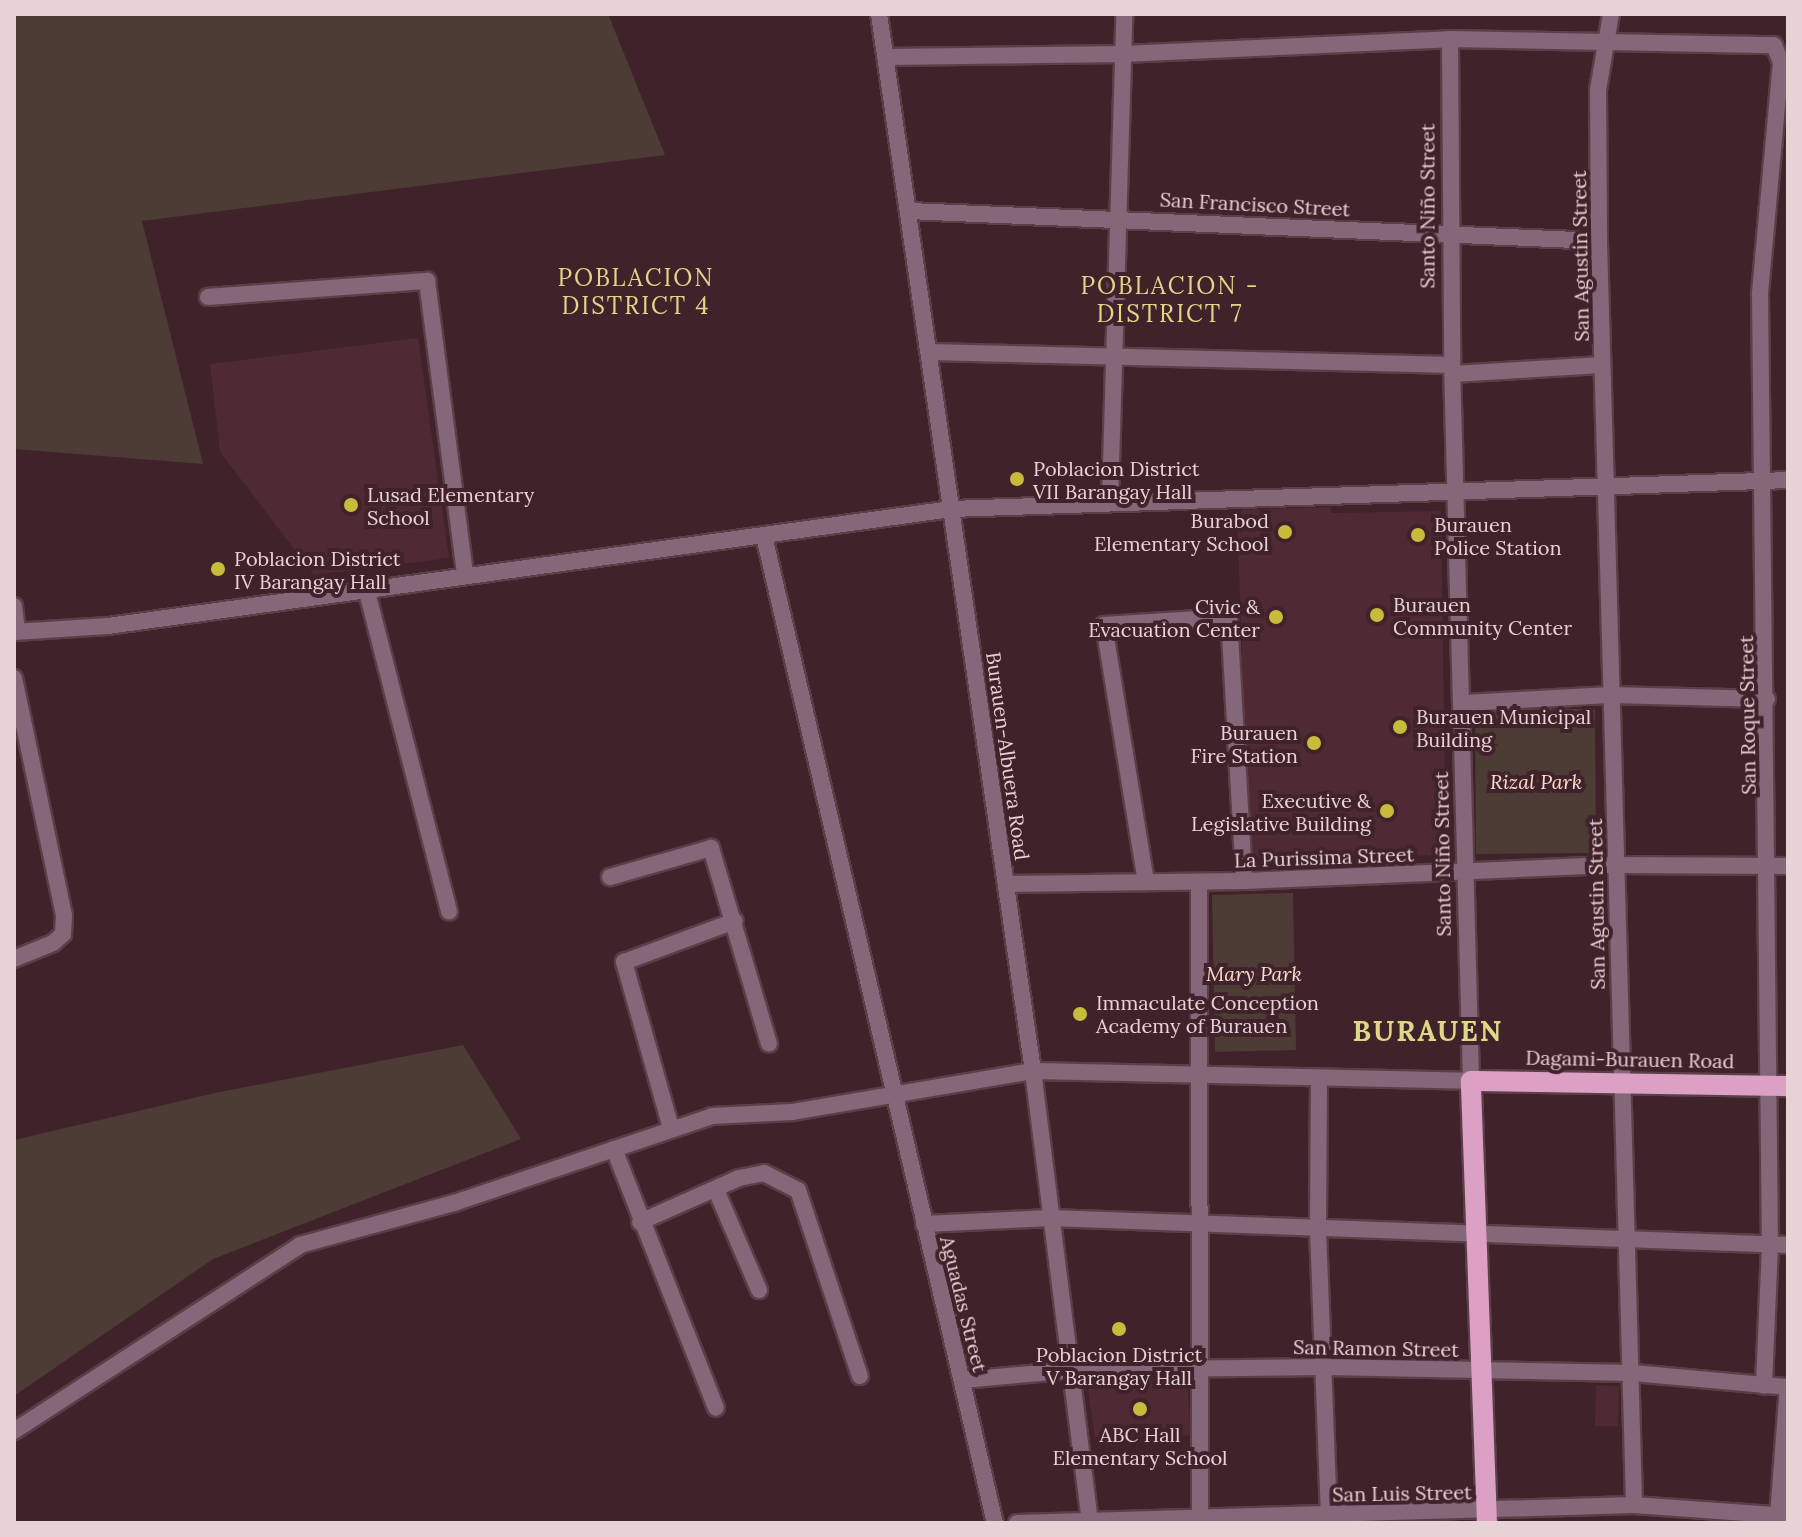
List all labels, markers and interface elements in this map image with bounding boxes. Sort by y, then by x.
street label: Santo Niño Street [1415,124,1439,288]
street label: San Agustin Street [1567,170,1593,342]
street label: San Francisco Street [1159,187,1351,221]
district label: POBLACION DISTRICT 4 [557,264,715,320]
district label: POBLACION - DISTRICT 7 [1080,272,1260,328]
place label: Poblacion District VII Barangay Hall [1033,456,1199,503]
marker: Poblacion District VII Barangay Hall [1008,470,1026,488]
place label: Lusad Elementary School [367,482,534,529]
marker: Lusad Elementary School [342,496,360,514]
place label: Burabod Elementary School [1094,508,1269,555]
place label: Burauen Police Station [1434,512,1562,559]
marker: Burabod Elementary School [1276,523,1294,541]
marker: Burauen Police Station [1409,526,1427,544]
place label: Poblacion District IV Barangay Hall [234,546,400,593]
marker: Poblacion District IV Barangay Hall [209,560,227,578]
place label: Burauen Community Center [1393,592,1572,639]
place label: Civic & Evacuation Center [1088,594,1260,641]
marker: Burauen Community Center [1368,606,1386,624]
marker: Civic & Evacuation Center [1267,608,1285,626]
street label: San Roque Street [1734,635,1760,795]
street label: Burauen-Albuera Road [981,650,1035,862]
place label: Burauen Municipal Building [1416,704,1591,751]
marker: Burauen Municipal Building [1391,718,1409,736]
place label: Burauen Fire Station [1191,720,1298,767]
marker: Burauen Fire Station [1305,734,1323,752]
park label: Rizal Park [1490,769,1582,793]
street label: Santo Niño Street [1429,771,1455,937]
place label: Executive & Legislative Building [1191,788,1371,835]
marker: Executive & Legislative Building [1378,802,1396,820]
street label: San Agustin Street [1583,818,1609,990]
street label: La Purissima Street [1234,842,1414,872]
park label: Mary Park [1206,961,1302,985]
place label: Immaculate Conception Academy of Burauen [1096,990,1319,1037]
marker: Immaculate Conception Academy of Burauen [1071,1005,1089,1023]
district label: BURAUEN [1353,1014,1503,1048]
street label: Dagami-Burauen Road [1525,1045,1735,1073]
street label: Aguadas Street [936,1233,992,1375]
marker: Poblacion District V Barangay Hall [1110,1320,1128,1338]
street label: San Ramon Street [1293,1335,1459,1361]
place label: Poblacion District V Barangay Hall [1036,1342,1202,1389]
marker: ABC Hall Elementary School [1131,1400,1149,1418]
place label: ABC Hall Elementary School [1052,1422,1228,1469]
street label: San Luis Street [1332,1480,1472,1506]

